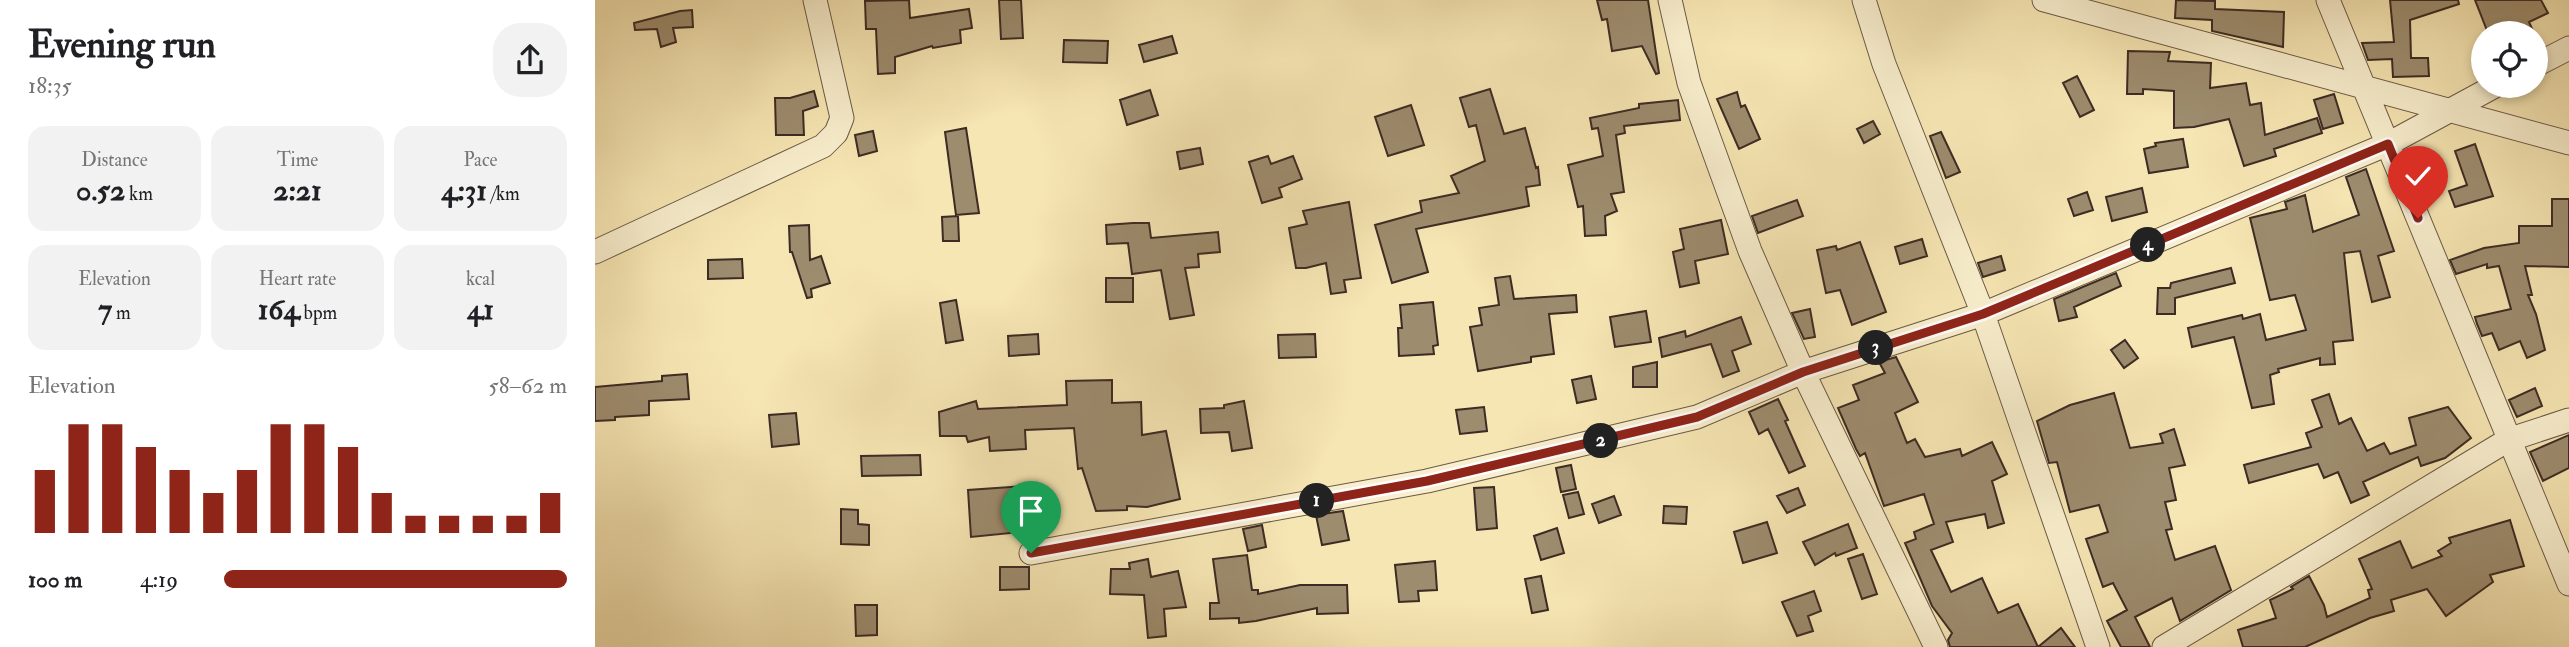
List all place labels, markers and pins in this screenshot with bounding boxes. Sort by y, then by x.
pin [2388,146,2448,218]
pin: 4 [2131,228,2165,262]
pin: 3 [1859,330,1893,366]
pin: 2 [1583,424,1619,458]
pin [1001,481,1061,553]
pin: 1 [1299,484,1335,518]

